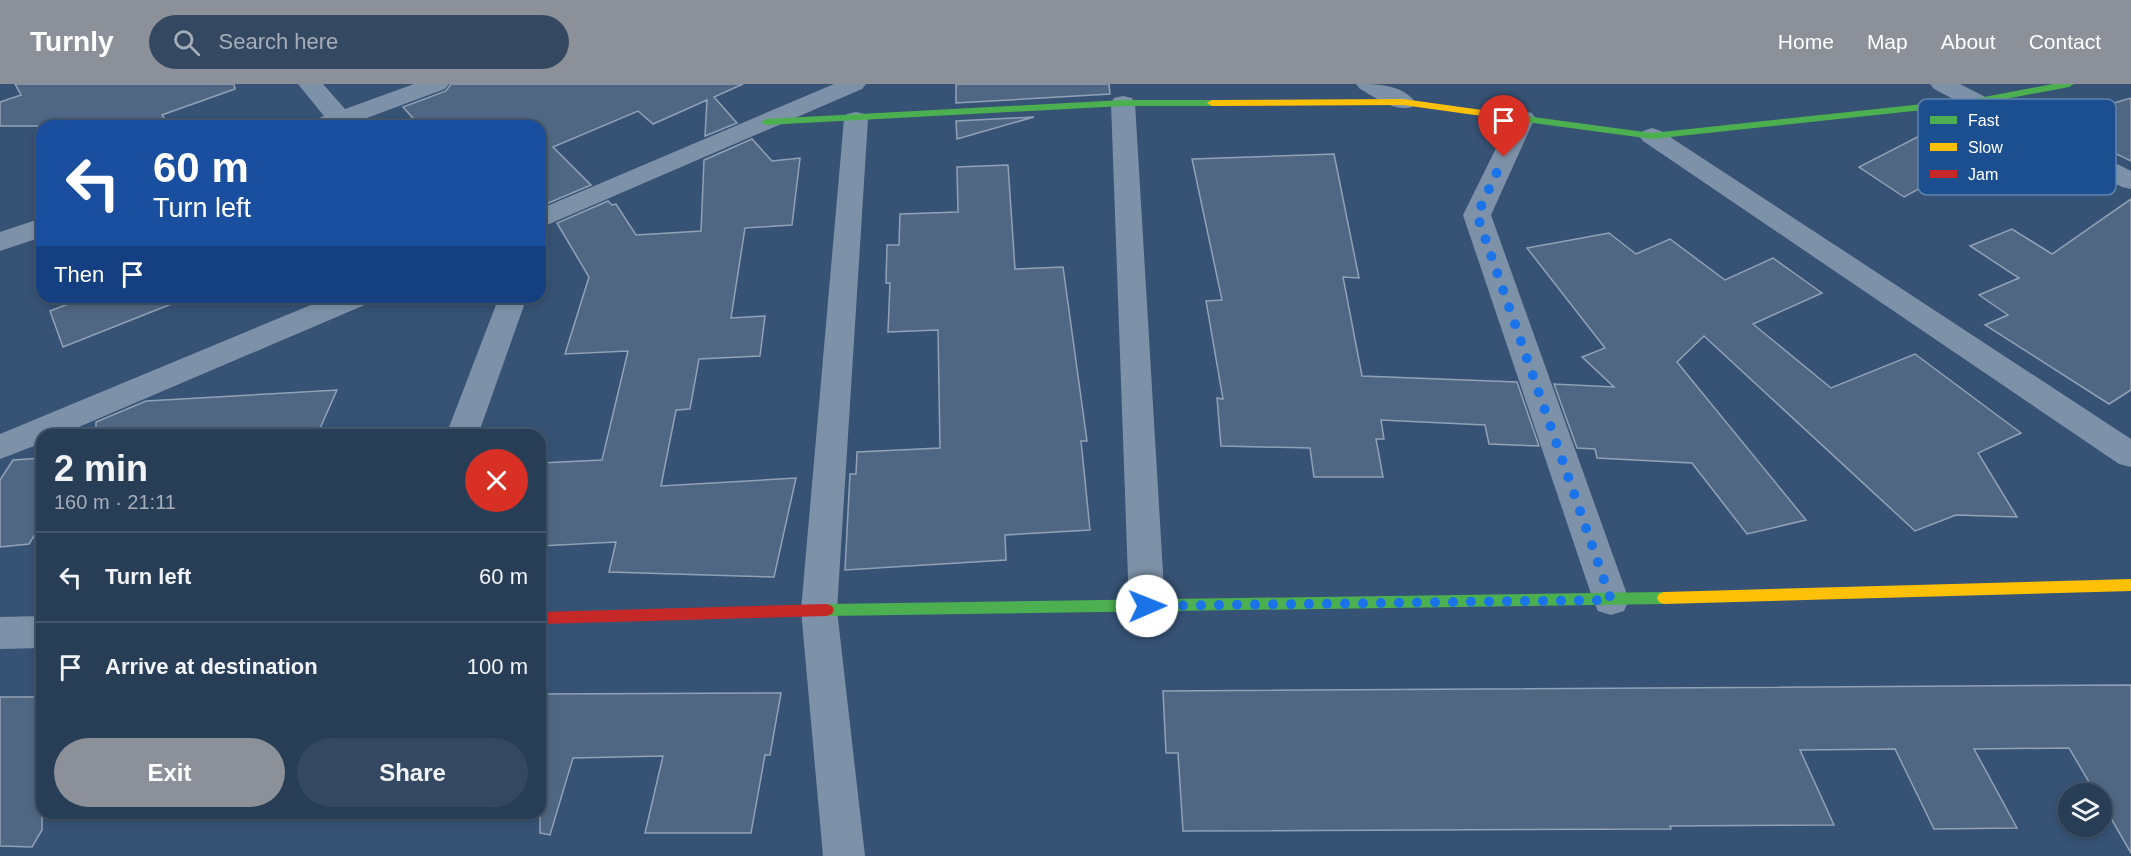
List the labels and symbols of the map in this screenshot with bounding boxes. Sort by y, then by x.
pin [1478,95,1529,157]
legend [1918,99,2116,195]
text: Fast [1968,112,2000,129]
text: Slow [1968,139,2003,156]
text: Jam [1968,166,1998,183]
position arrow [1115,574,1179,638]

